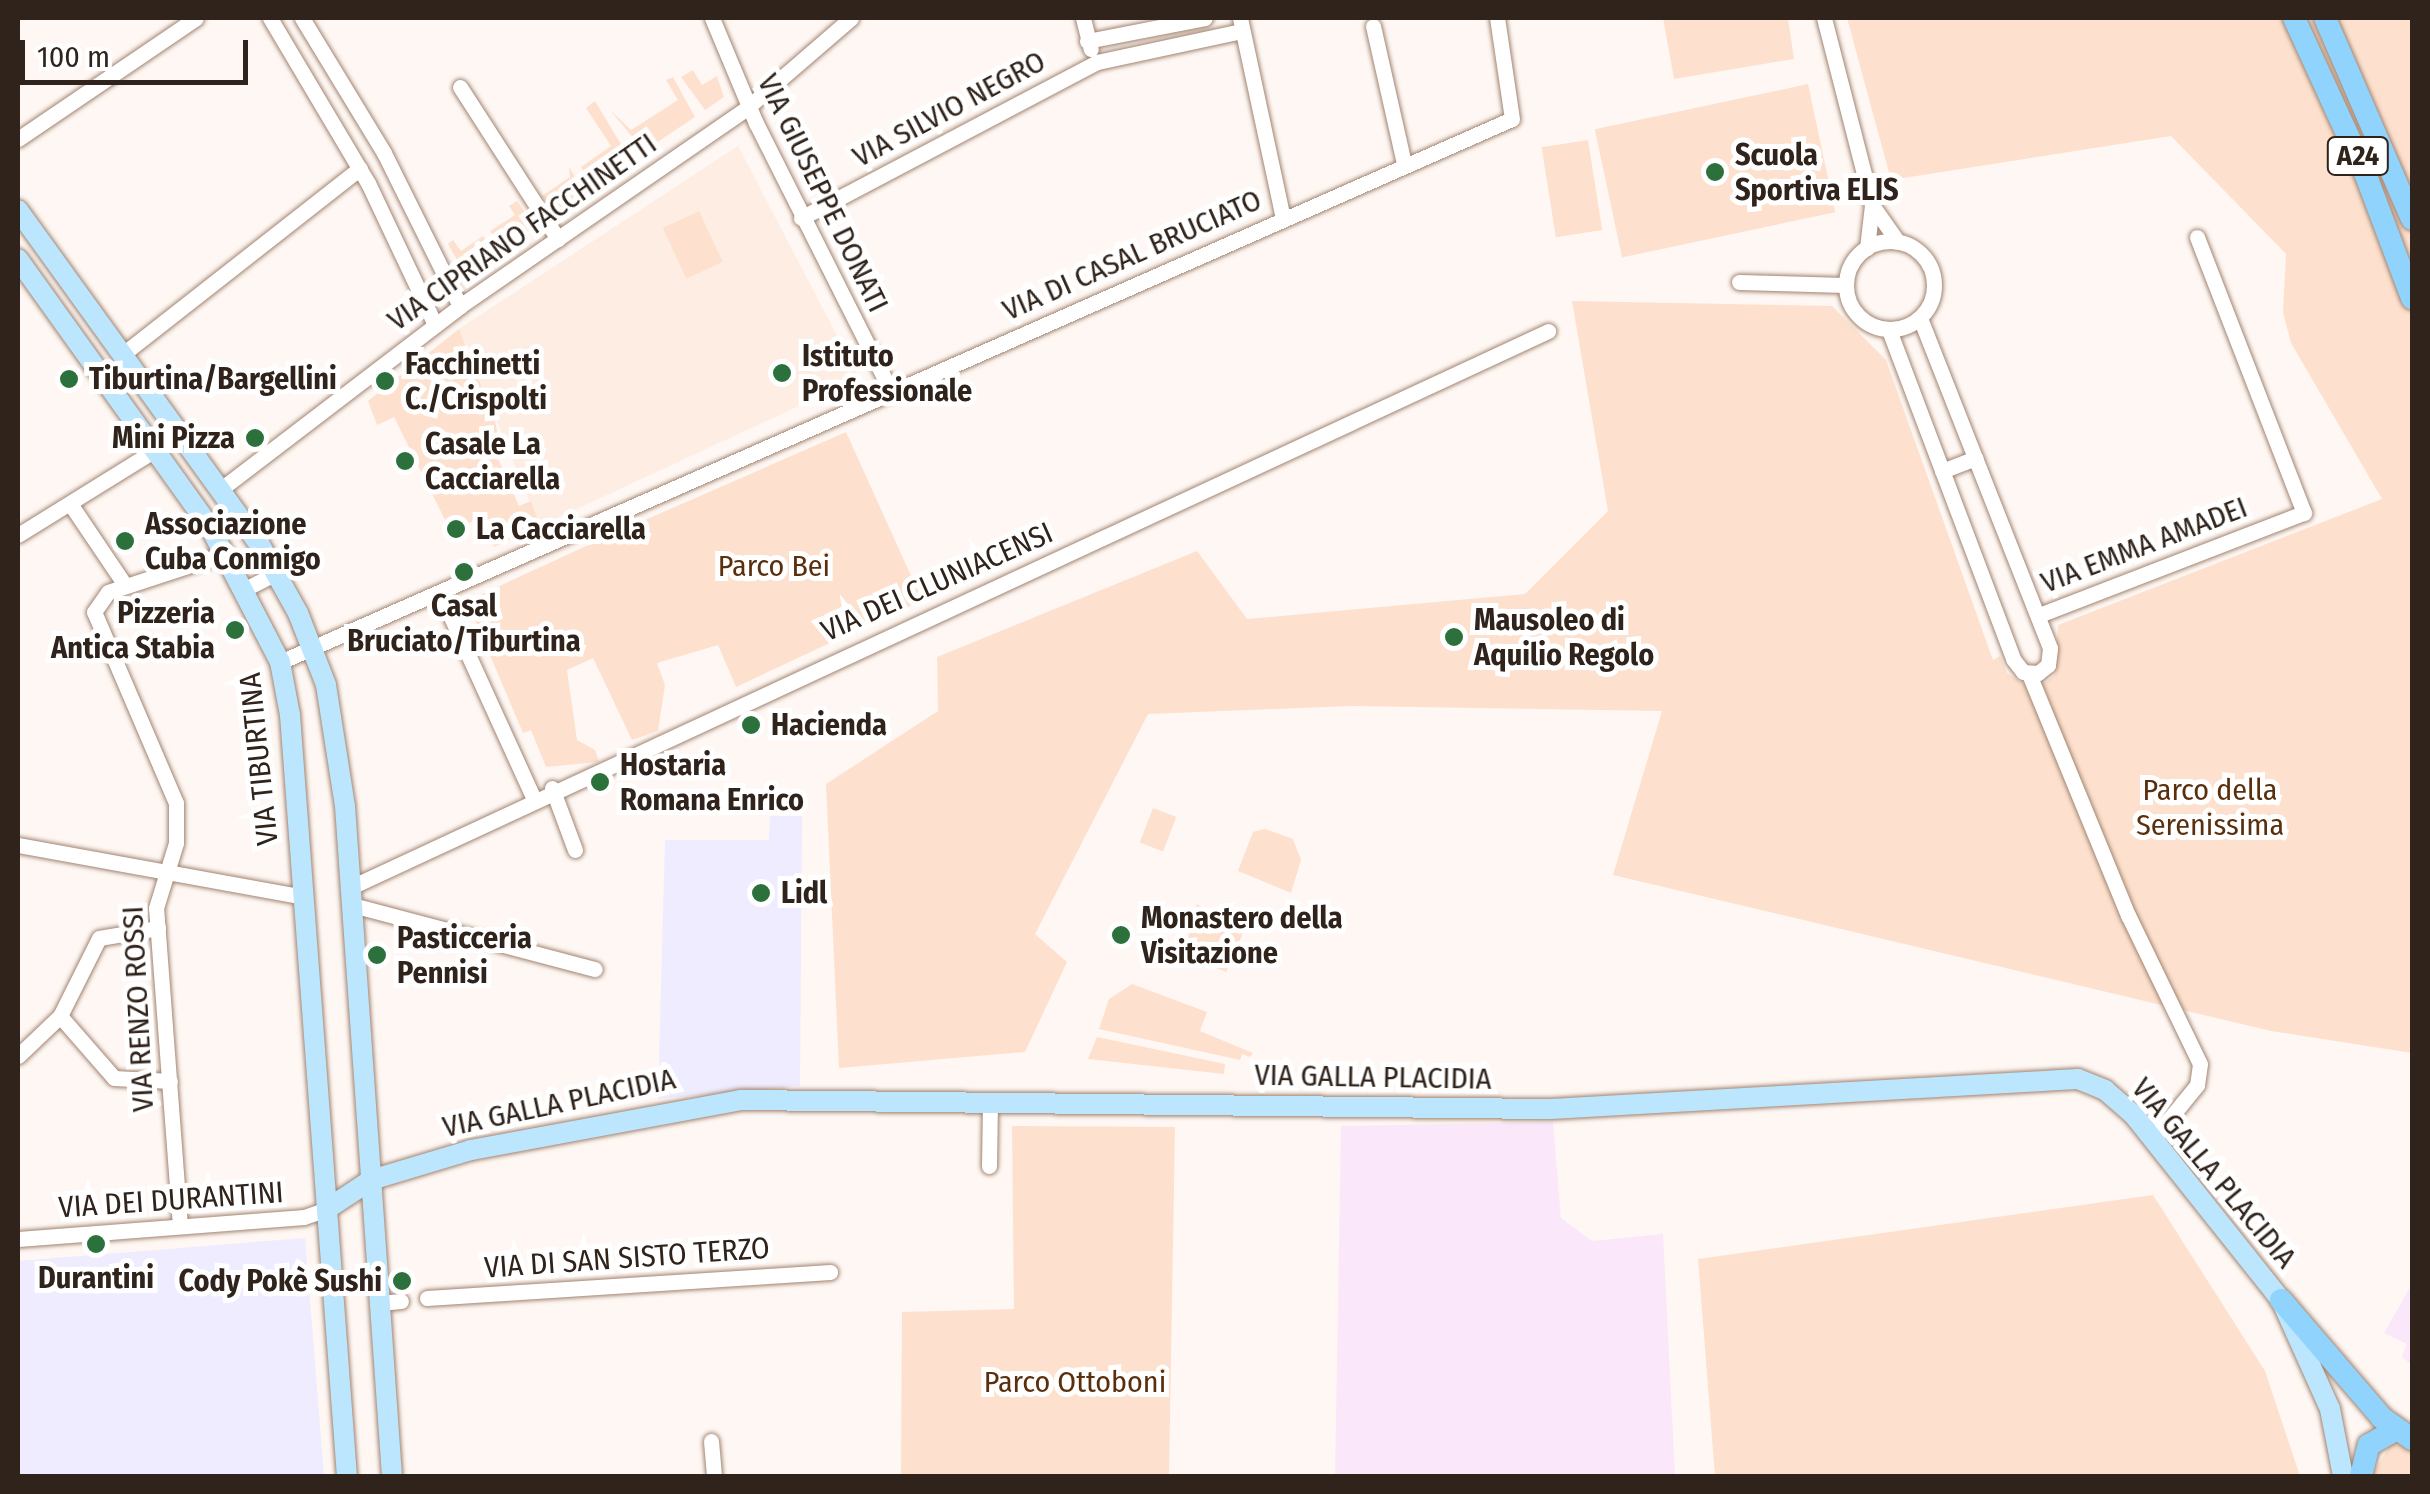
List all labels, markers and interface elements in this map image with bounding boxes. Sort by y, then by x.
scale bar [25,20,252,82]
text: 100 m [37,39,110,75]
street label: VIA SILVIO NEGRO [847,43,1051,175]
street label: VIA GIUSEPPE DONATI [750,68,896,318]
street label: VIA CIPRIANO FACCHINETTI [381,126,663,338]
road number: A24 [2326,133,2390,179]
place label: Scuola Sportiva ELIS [1735,137,1899,208]
marker: Scuola Sportiva ELIS [1704,161,1726,183]
street label: VIA DI CASAL BRUCIATO [997,182,1267,328]
place label: Istituto Professionale [802,338,972,408]
place label: Facchinetti C./Crispolti [405,346,547,416]
place label: Tiburtina/Bargellini [89,361,337,397]
marker: Istituto Professionale [771,362,793,384]
marker: Tiburtina/Bargellini [58,368,80,390]
marker: Facchinetti C./Crispolti [374,370,396,392]
place label: Mini Pizza [112,420,235,456]
place label: Casale La Cacciarella [425,426,560,496]
marker: Mini Pizza [244,427,266,449]
marker: Casale La Cacciarella [394,450,416,472]
street label: VIA EMMA AMADEI [2036,489,2252,601]
place label: Associazione Cuba Conmigo [145,506,321,576]
place label: La Cacciarella [476,511,646,547]
street label: VIA DEI CLUNIACENSI [816,515,1058,649]
marker: La Cacciarella [445,518,467,540]
marker: Associazione Cuba Conmigo [114,530,136,552]
park label: Parco Bei [718,548,830,584]
marker: Casal Bruciato/Tiburtina [453,561,475,583]
place label: Casal Bruciato/Tiburtina [347,588,581,658]
place label: Pizzeria Antica Stabia [51,595,215,666]
place label: Mausoleo di Aquilio Regolo [1474,602,1654,672]
marker: Pizzeria Antica Stabia [224,619,246,641]
marker: Mausoleo di Aquilio Regolo [1443,626,1465,648]
street label: VIA TIBURTINA [232,671,286,847]
place label: Hacienda [771,707,887,743]
marker: Hacienda [740,714,762,736]
place label: Hostaria Romana Enrico [620,747,804,818]
marker: Hostaria Romana Enrico [589,771,611,793]
park label: Parco della Serenissima [2136,772,2284,842]
place label: Lidl [781,875,827,911]
marker: Lidl [750,882,772,904]
place label: Monastero della Visitazione [1141,900,1343,970]
street label: VIA RENZO ROSSI [115,905,161,1113]
place label: Pasticceria Pennisi [397,920,532,990]
marker: Monastero della Visitazione [1110,924,1132,946]
marker: Pasticceria Pennisi [366,944,388,966]
street label: VIA GALLA PLACIDIA [1254,1057,1492,1097]
street label: VIA GALLA PLACIDIA [439,1061,679,1145]
street label: VIA GALLA PLACIDIA [2124,1071,2304,1275]
street label: VIA DEI DURANTINI [57,1174,285,1226]
street label: VIA DI SAN SISTO TERZO [483,1230,771,1286]
marker: Durantini [85,1233,107,1255]
place label: Durantini [38,1260,154,1296]
place label: Cody Pokè Sushi [178,1263,382,1299]
marker: Cody Pokè Sushi [391,1270,413,1292]
park label: Parco Ottoboni [984,1364,1166,1400]

